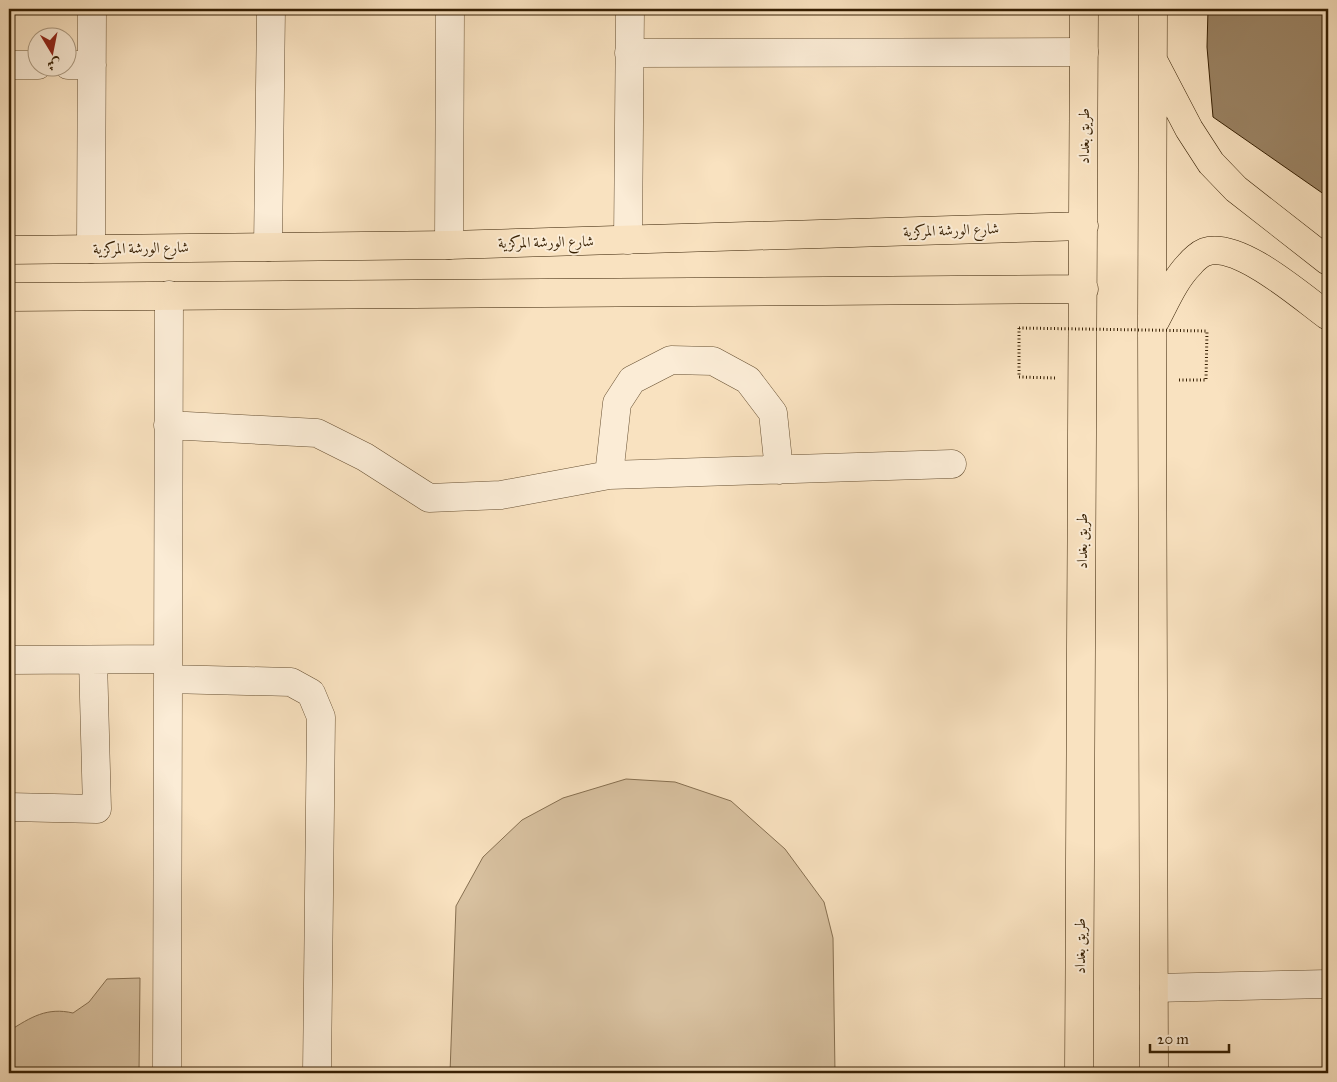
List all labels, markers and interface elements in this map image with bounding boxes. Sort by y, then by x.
north arrow [28,28,78,78]
text: ش [46,55,62,74]
street label: طريق بغداد [1075,108,1094,164]
street label: شارع الورشة المركزية [903,219,999,245]
street label: شارع الورشة المركزية [498,232,594,256]
street label: شارع الورشة المركزية [93,238,189,262]
street label: طريق بغداد [1073,513,1092,569]
street label: طريق بغداد [1071,918,1090,974]
scale bar [1150,1022,1228,1054]
text: 20 m [1157,1030,1189,1048]

